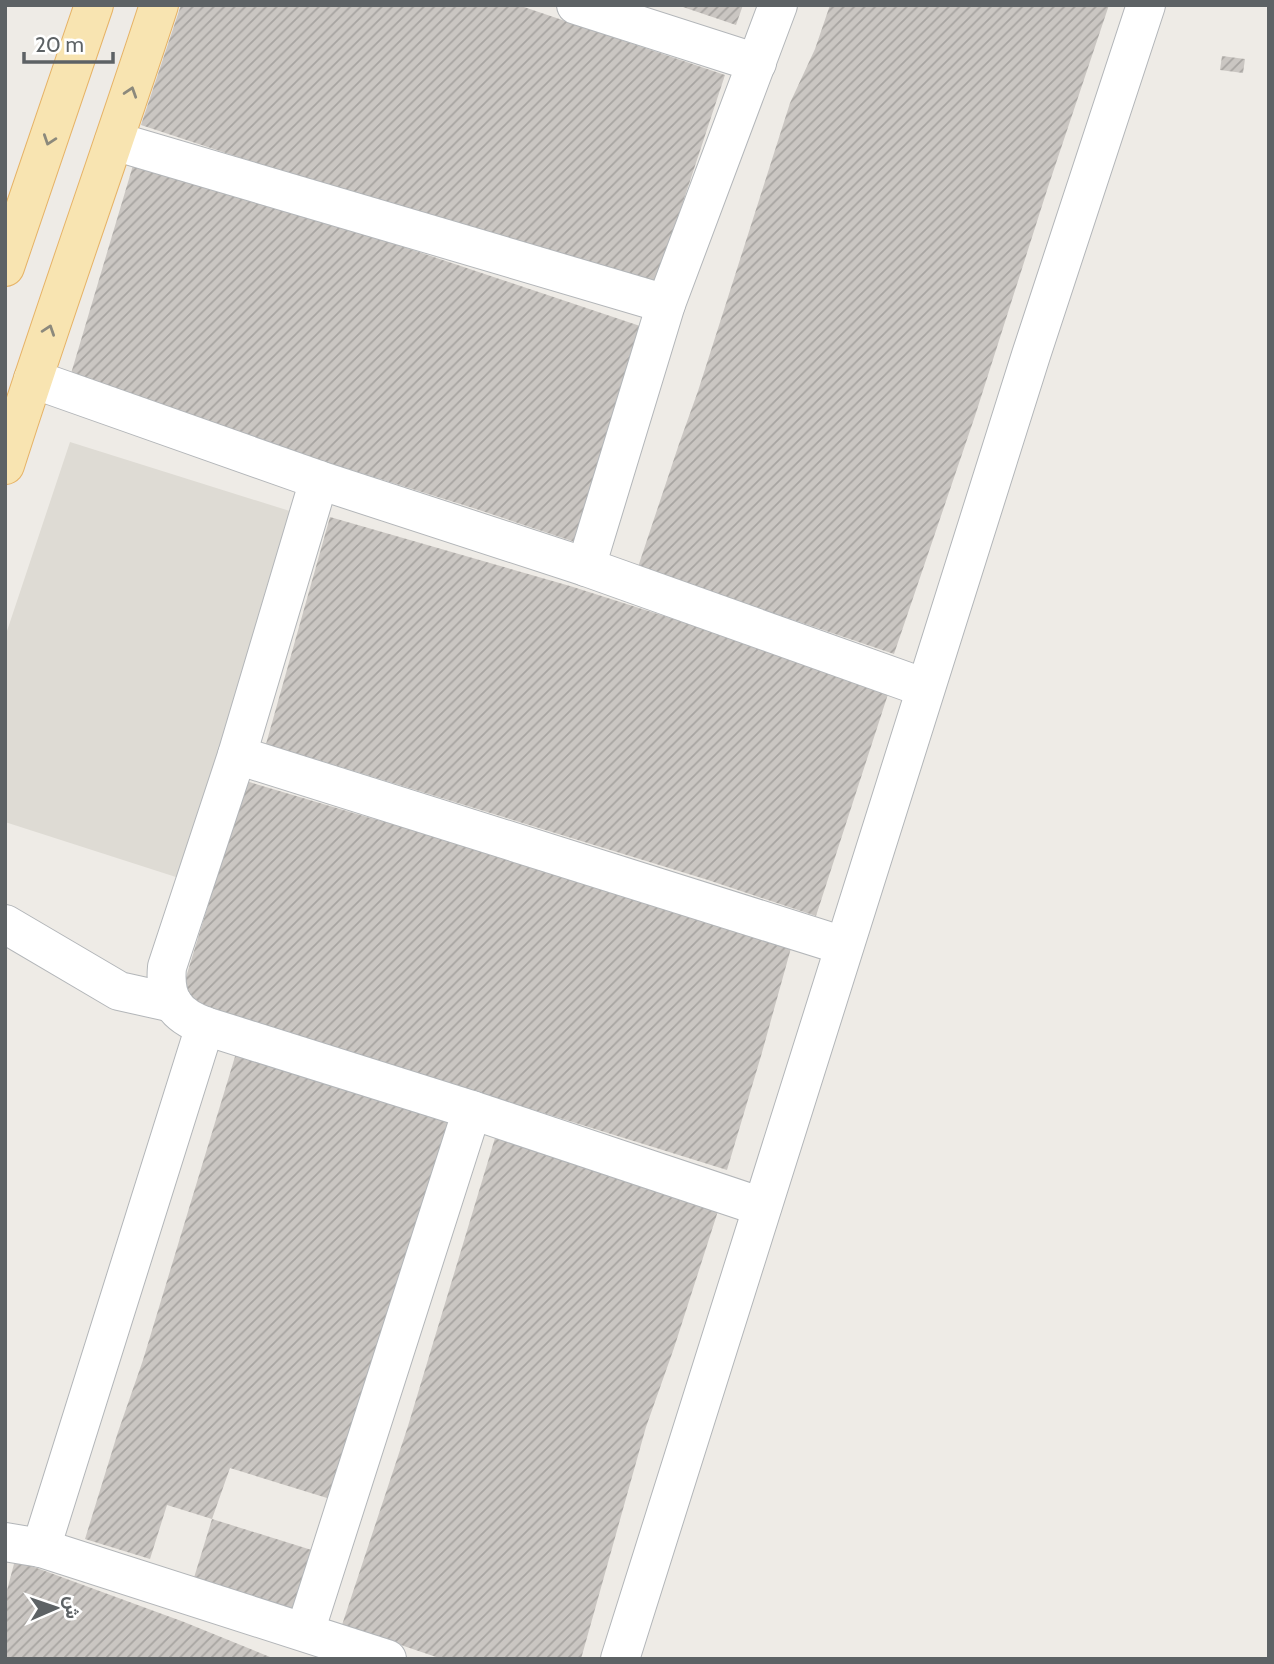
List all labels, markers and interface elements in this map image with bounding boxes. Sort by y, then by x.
scale bar [24,21,114,65]
text: 20 m [35,32,84,57]
one-way arrow [123,86,137,99]
one-way arrow [42,133,57,145]
one-way arrow [41,325,55,337]
north arrow [21,1573,91,1643]
text: ش [61,1596,84,1619]

